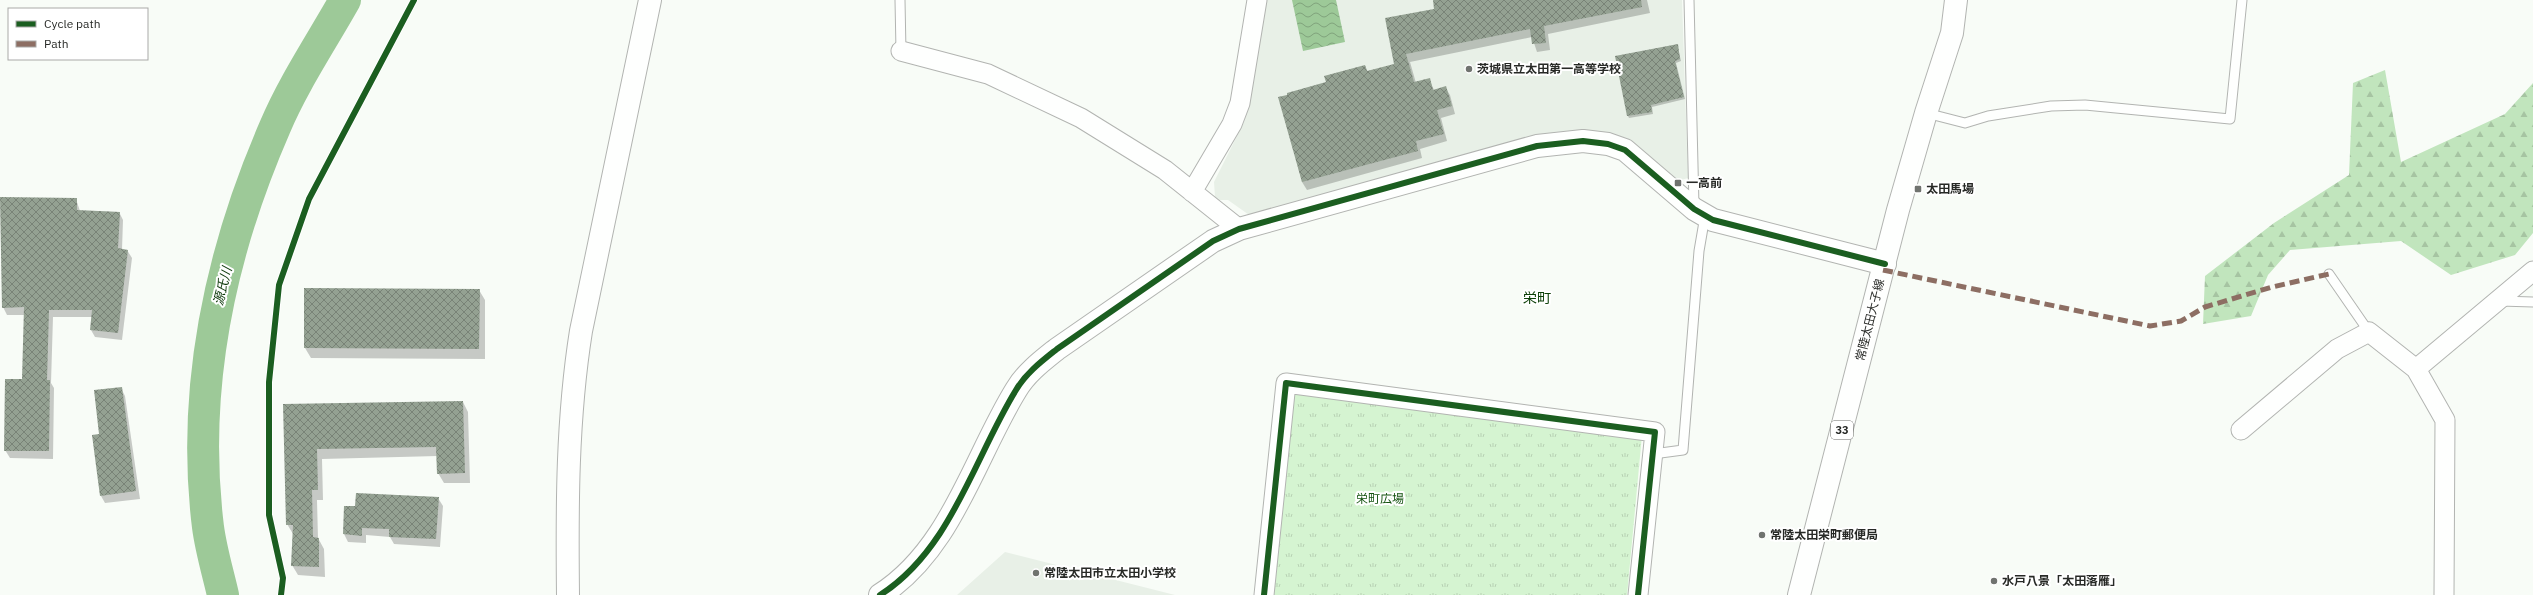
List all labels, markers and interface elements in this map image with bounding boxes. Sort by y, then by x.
legend [8,8,148,60]
text: Cycle path [44,16,101,31]
text: Path [44,36,69,51]
place label: 茨城県立太田第一高等学校 [1477,61,1621,76]
marker: 茨城県立太田第一高等学校 [1464,64,1474,74]
place label: 一高前 [1686,175,1722,190]
marker: 一高前 [1673,178,1683,188]
place label: 太田馬場 [1926,181,1974,196]
marker: 太田馬場 [1913,184,1923,194]
water label: 源氏川 [210,263,236,307]
street label: 常陸太田大子線 [1852,277,1887,362]
district label: 栄町 [1523,289,1551,307]
road number: 33 [1831,421,1853,439]
park label: 栄町広場 [1356,491,1404,506]
place label: 常陸太田栄町郵便局 [1770,527,1878,542]
marker: 常陸太田栄町郵便局 [1757,530,1767,540]
place label: 常陸太田市立太田小学校 [1044,565,1176,580]
marker: 常陸太田市立太田小学校 [1031,568,1041,578]
place label: 水戸八景「太田落雁」 [2002,573,2122,588]
marker: 水戸八景「太田落雁」 [1989,576,1999,586]

